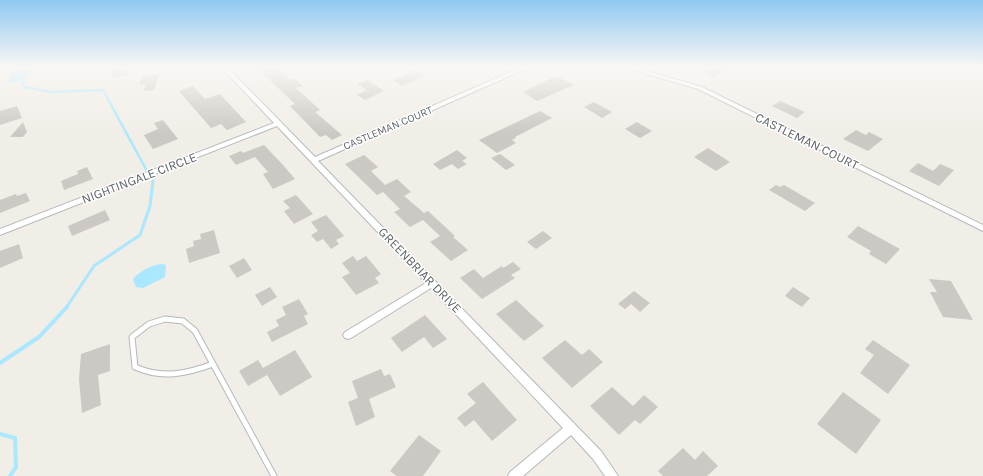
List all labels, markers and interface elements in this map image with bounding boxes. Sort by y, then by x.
street label: CASTLEMAN COURT [341,103,435,153]
street label: CASTLEMAN COURT [753,109,861,173]
street label: NIGHTINGALE CIRCLE [79,149,199,207]
street label: GREENBRIAR DRIVE [375,224,465,316]

